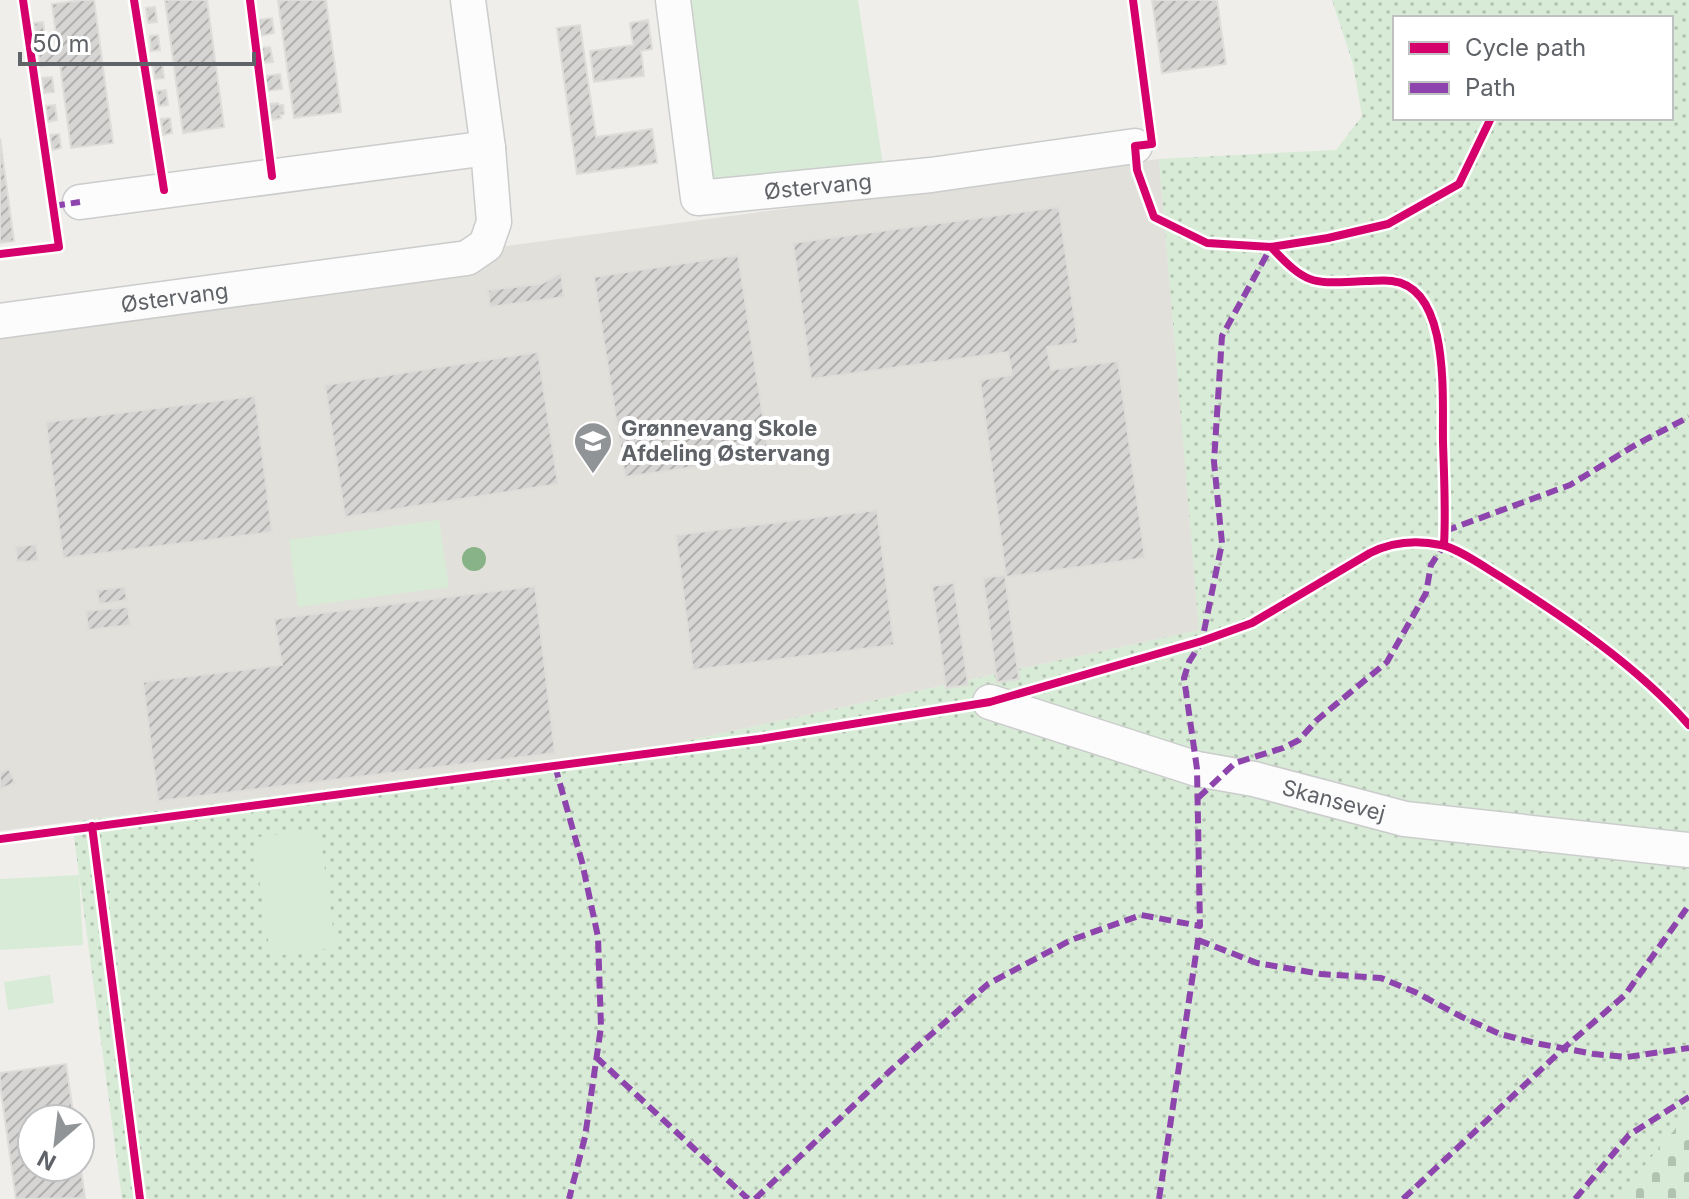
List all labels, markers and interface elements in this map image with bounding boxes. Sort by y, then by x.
scale bar [20,16,254,66]
legend [1393,16,1673,120]
text: 50 m [32,29,90,58]
text: Cycle path [1465,33,1586,62]
text: Path [1465,73,1516,102]
street label: Østervang [763,168,873,204]
street label: Østervang [119,277,230,318]
place label: Grønnevang Skole Afdeling Østervang [621,415,830,466]
school or university icon: Grønnevang Skole Afdeling Østervang [572,420,614,475]
street label: Skansevej [1279,774,1388,826]
north arrow [16,1103,96,1183]
text: N [33,1145,60,1176]

